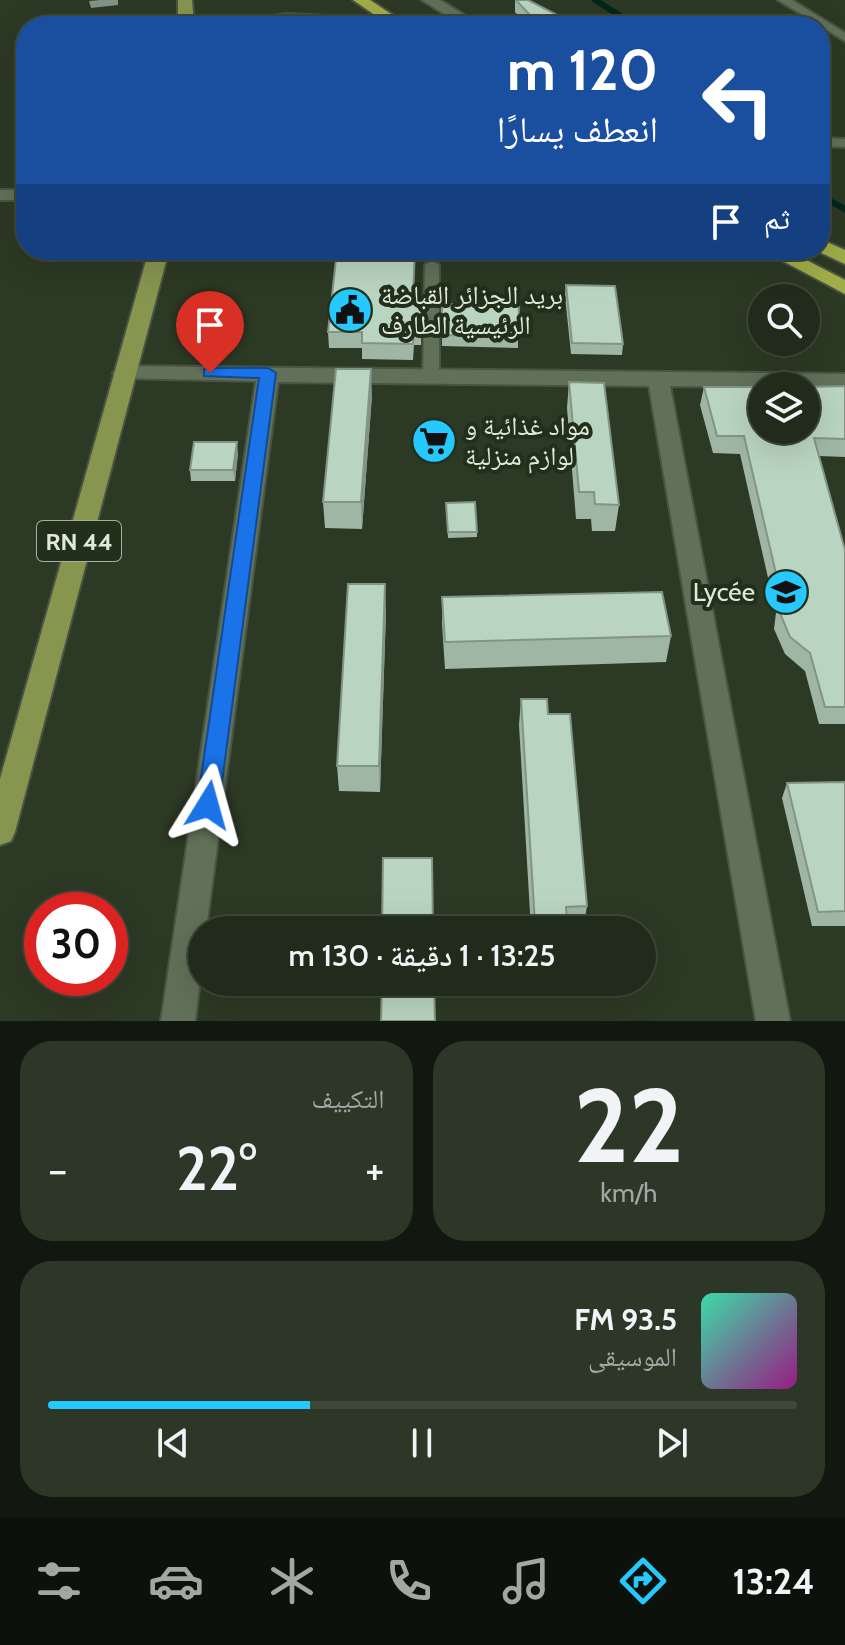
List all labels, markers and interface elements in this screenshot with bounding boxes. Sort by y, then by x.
text: 120 m [507,36,658,104]
icon: left [686,48,790,152]
text: انعطف يسارًا [497,107,658,151]
icon: arrive [704,200,748,244]
text: ثم [764,200,790,237]
place label: بريد الجزائر القباضة الرئيسية الطارف [381,279,563,341]
map controls [748,284,820,444]
button: search [748,284,820,356]
public building icon: بريد الجزائر القباضة الرئيسية الطارف [326,286,374,334]
pin [176,291,244,373]
icon: arrive [188,303,232,347]
button: layers [748,372,820,444]
place label: مواد غذائية و لوازم منزلية [465,410,590,474]
supermarket icon: مواد غذائية و لوازم منزلية [410,417,458,465]
road number: RN 44 [37,521,121,561]
school or university icon: Lycée [762,568,810,616]
place label: Lycée [693,576,755,608]
position arrow [166,763,250,847]
speed limit sign: 30 [24,892,128,996]
text: 13:25 · 1 دقيقة · 130 m [289,937,555,974]
text: 22 [574,1062,684,1188]
text: التكييف [312,1083,385,1115]
text: 22° [176,1132,257,1205]
text: − [48,1143,67,1196]
text: + [365,1143,385,1196]
text: km/h [600,1177,657,1209]
text: 93.5 FM [574,1301,677,1338]
text: الموسيقى [588,1341,677,1373]
icon: previous [151,1421,195,1465]
icon: pause [400,1421,444,1465]
icon: next [650,1421,694,1465]
icon: filters [31,1553,87,1609]
icon: car [148,1553,204,1609]
icon: climate [264,1553,320,1609]
icon: phone [381,1553,437,1609]
icon: music [498,1553,554,1609]
icon: directions [615,1553,671,1609]
text: 13:24 [732,1559,815,1603]

